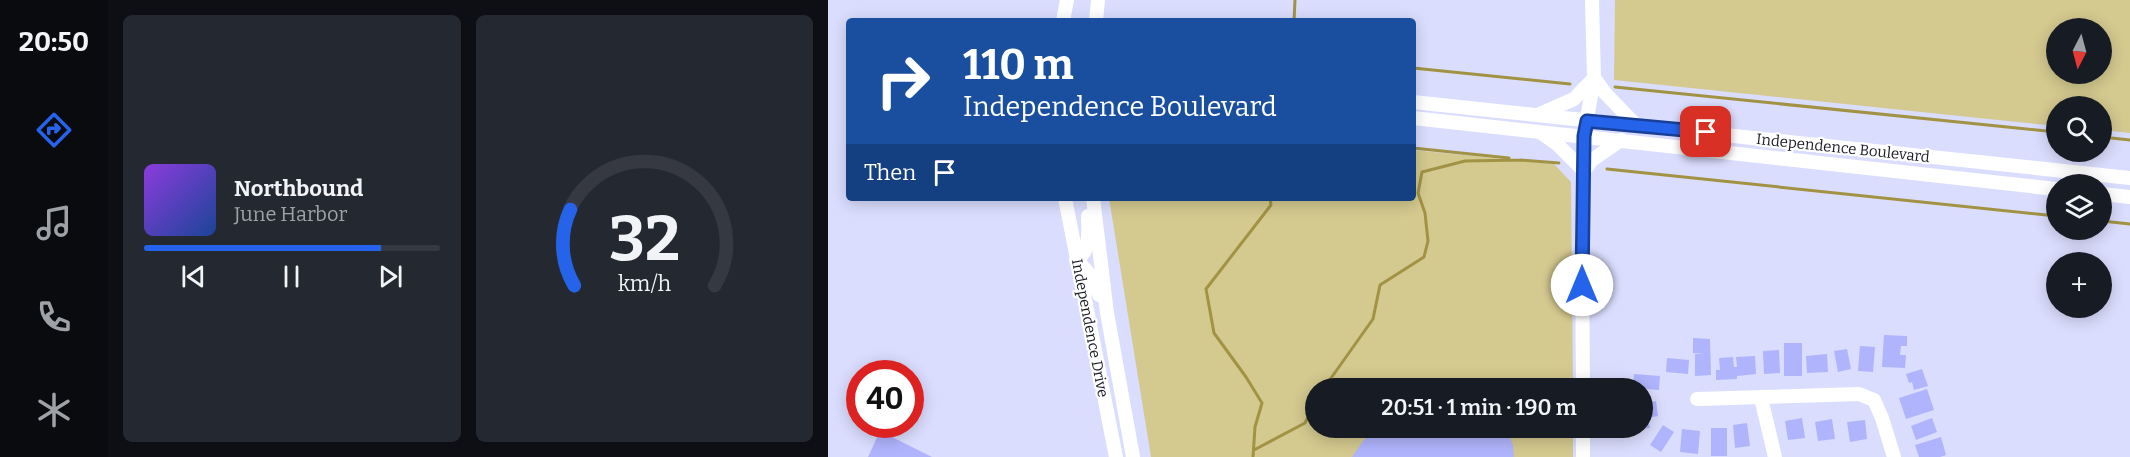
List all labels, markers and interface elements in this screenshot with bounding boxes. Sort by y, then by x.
north arrow [2046,18,2112,84]
map controls [2046,18,2112,318]
text: 20:50 [19,26,89,58]
text: 110 m [963,40,1074,90]
icon: right [864,42,942,120]
text: Independence Boulevard [963,91,1277,123]
button: search [2046,96,2112,162]
pin [1680,106,1731,157]
icon: directions [33,109,75,151]
icon: arrive [1689,115,1722,148]
street label: Independence Boulevard [1755,130,1931,166]
icon: arrive [928,156,961,189]
text: Then [864,159,916,186]
button: layers [2046,174,2112,240]
text: Northbound [234,175,363,202]
icon: music [33,202,75,244]
text: June Harbor [234,202,347,226]
text: 32 [609,202,680,277]
button: + [2046,252,2112,318]
position arrow [1550,253,1614,317]
street label: Independence Drive [1068,257,1112,399]
icon: previous [177,260,210,293]
icon: pause [275,260,308,293]
icon: next [374,260,407,293]
text: km/h [618,271,671,297]
icon: phone [33,296,75,338]
speed limit sign: 40 [846,360,924,438]
icon: climate [33,389,75,431]
text: 20:51 · 1 min · 190 m [1381,394,1577,421]

